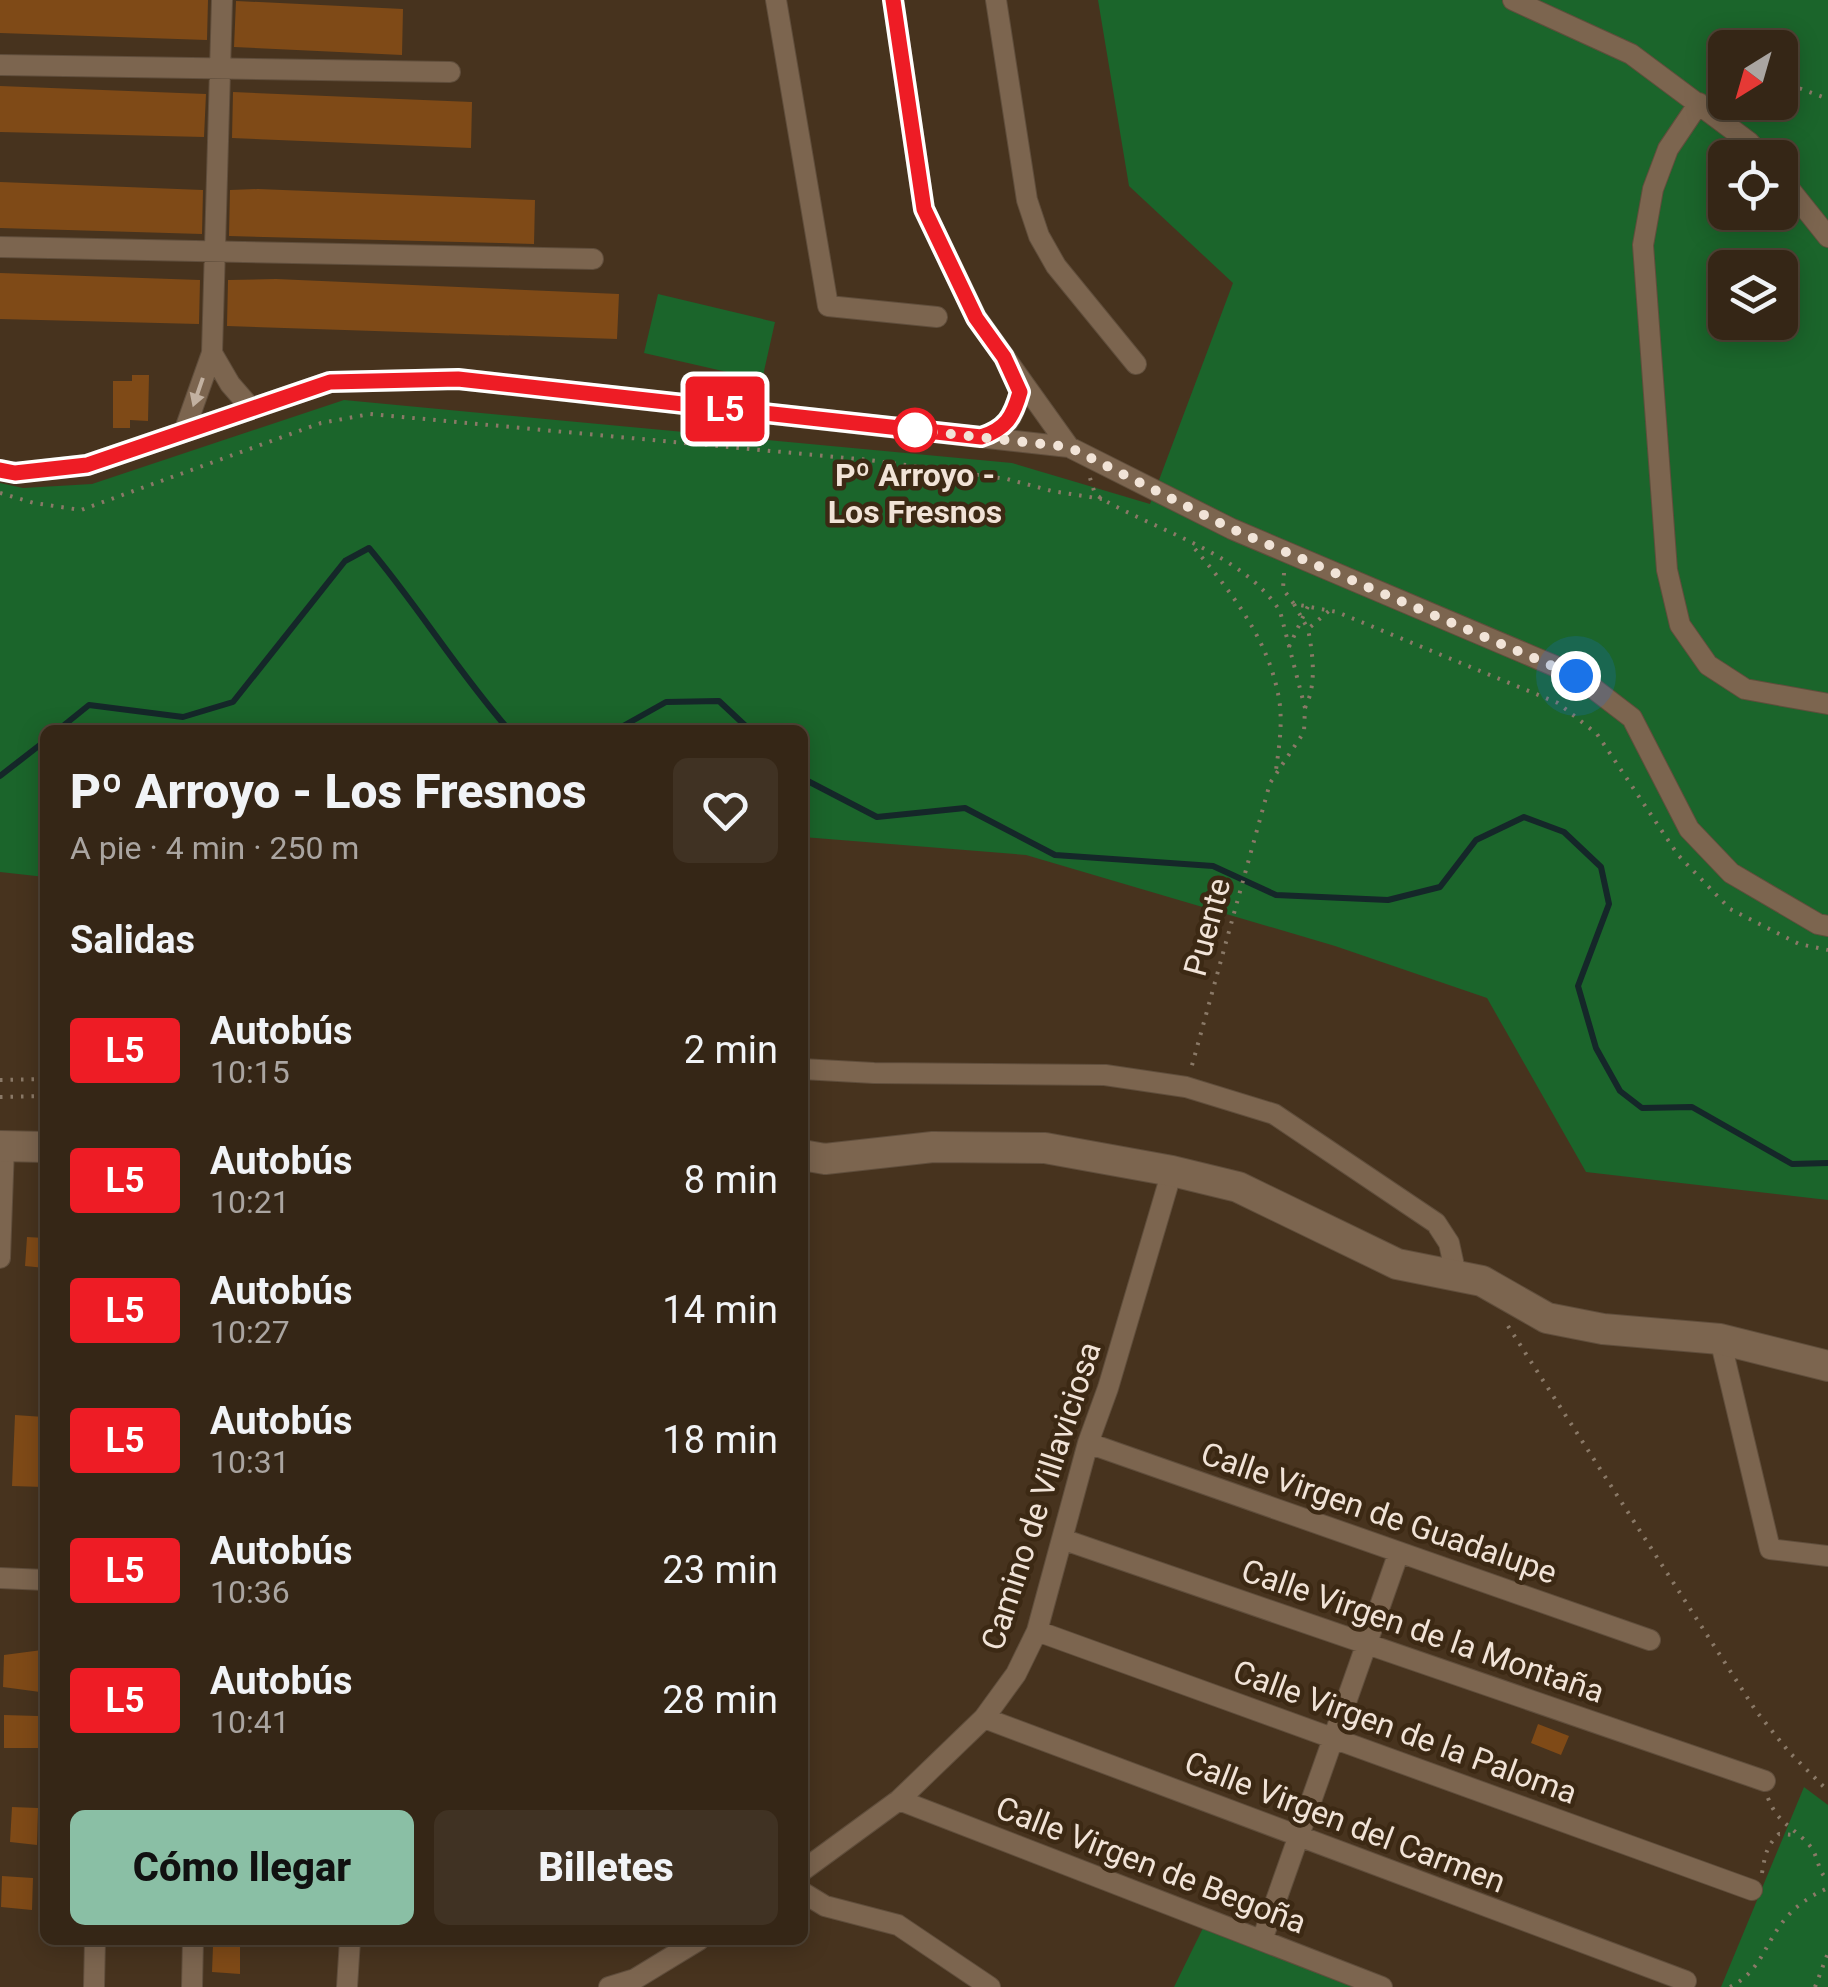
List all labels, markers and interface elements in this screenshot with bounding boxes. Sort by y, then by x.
north arrow [1708,30,1798,120]
map controls [1708,30,1798,340]
button: locate [1708,140,1798,230]
button: layers [1708,250,1798,340]
line badge: L5 [680,376,770,442]
one-way arrow [190,378,205,408]
text: L5 [705,389,745,430]
marker: Pº Arroyo - Los Fresnos [894,409,936,451]
place label: Pº Arroyo - Los Fresnos [828,456,1002,531]
your location [1551,651,1601,701]
button: heart [673,758,778,863]
text: Pº Arroyo - Los Fresnos [70,763,587,820]
text: A pie · 4 min · 250 m [70,829,359,867]
street label: Puente [1176,874,1238,980]
text: Salidas [70,918,195,962]
text: Autobús [210,1009,353,1053]
text: 2 min [684,1028,778,1072]
text: L5 [105,1030,145,1071]
text: 10:15 [210,1053,290,1091]
text: Autobús [210,1139,353,1183]
text: 8 min [684,1158,778,1202]
text: L5 [105,1160,145,1201]
text: 10:21 [210,1183,290,1221]
text: Autobús [210,1269,353,1313]
text: 14 min [662,1288,778,1332]
text: L5 [105,1290,145,1331]
text: 10:27 [210,1313,290,1351]
street label: Camino de Villaviciosa [973,1337,1109,1655]
text: Autobús [210,1399,353,1443]
text: 18 min [662,1418,778,1462]
text: L5 [105,1420,145,1461]
street label: Calle Virgen de Guadalupe [1196,1434,1562,1592]
text: 10:31 [210,1443,290,1481]
text: Autobús [210,1529,353,1573]
text: 23 min [662,1548,778,1592]
text: L5 [105,1550,145,1591]
street label: Calle Virgen de la Montaña [1237,1551,1609,1711]
text: 10:36 [210,1573,290,1611]
street label: Calle Virgen de la Paloma [1228,1652,1582,1812]
text: Autobús [210,1659,353,1703]
text: 28 min [662,1678,778,1722]
text: L5 [105,1680,145,1721]
text: 10:41 [210,1703,290,1741]
street label: Calle Virgen del Carmen [1179,1743,1511,1901]
street label: Calle Virgen de Begoña [991,1788,1311,1942]
button: Cómo llegar [70,1810,414,1925]
button: Billetes [434,1810,778,1925]

